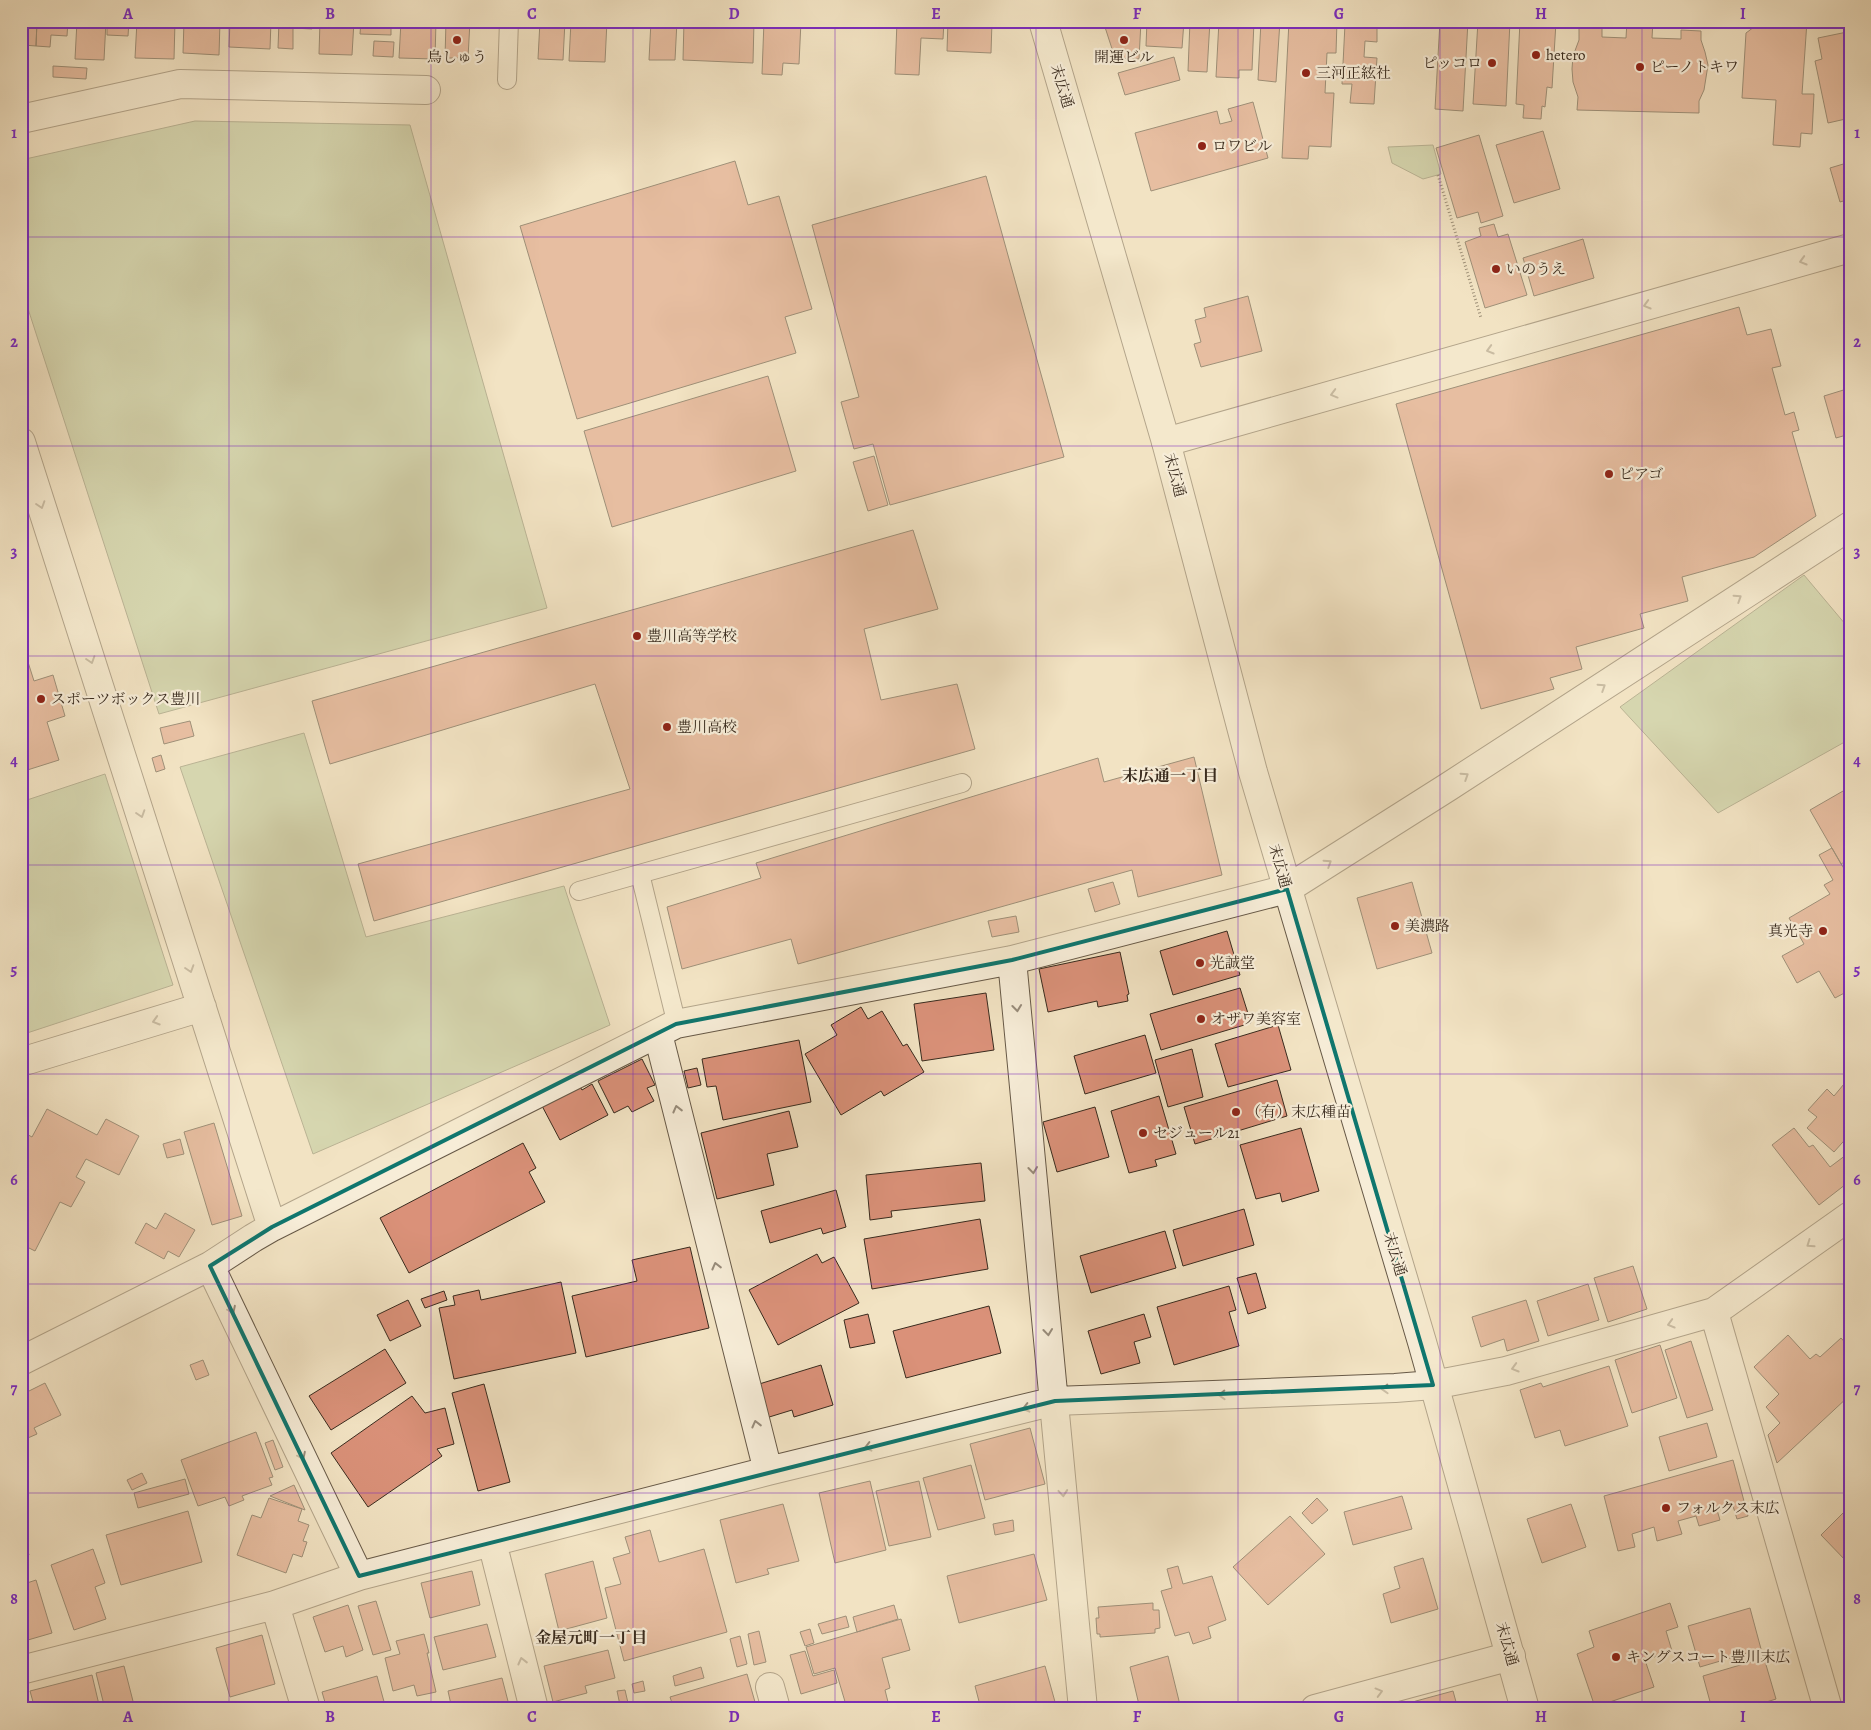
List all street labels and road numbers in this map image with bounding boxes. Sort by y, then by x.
street label: 末広通 [1046,62,1078,110]
street label: 末広通 [1160,451,1190,499]
street label: 末広通 [1264,842,1296,890]
street label: 末広通 [1379,1230,1411,1278]
street label: 末広通 [1491,1620,1523,1668]

